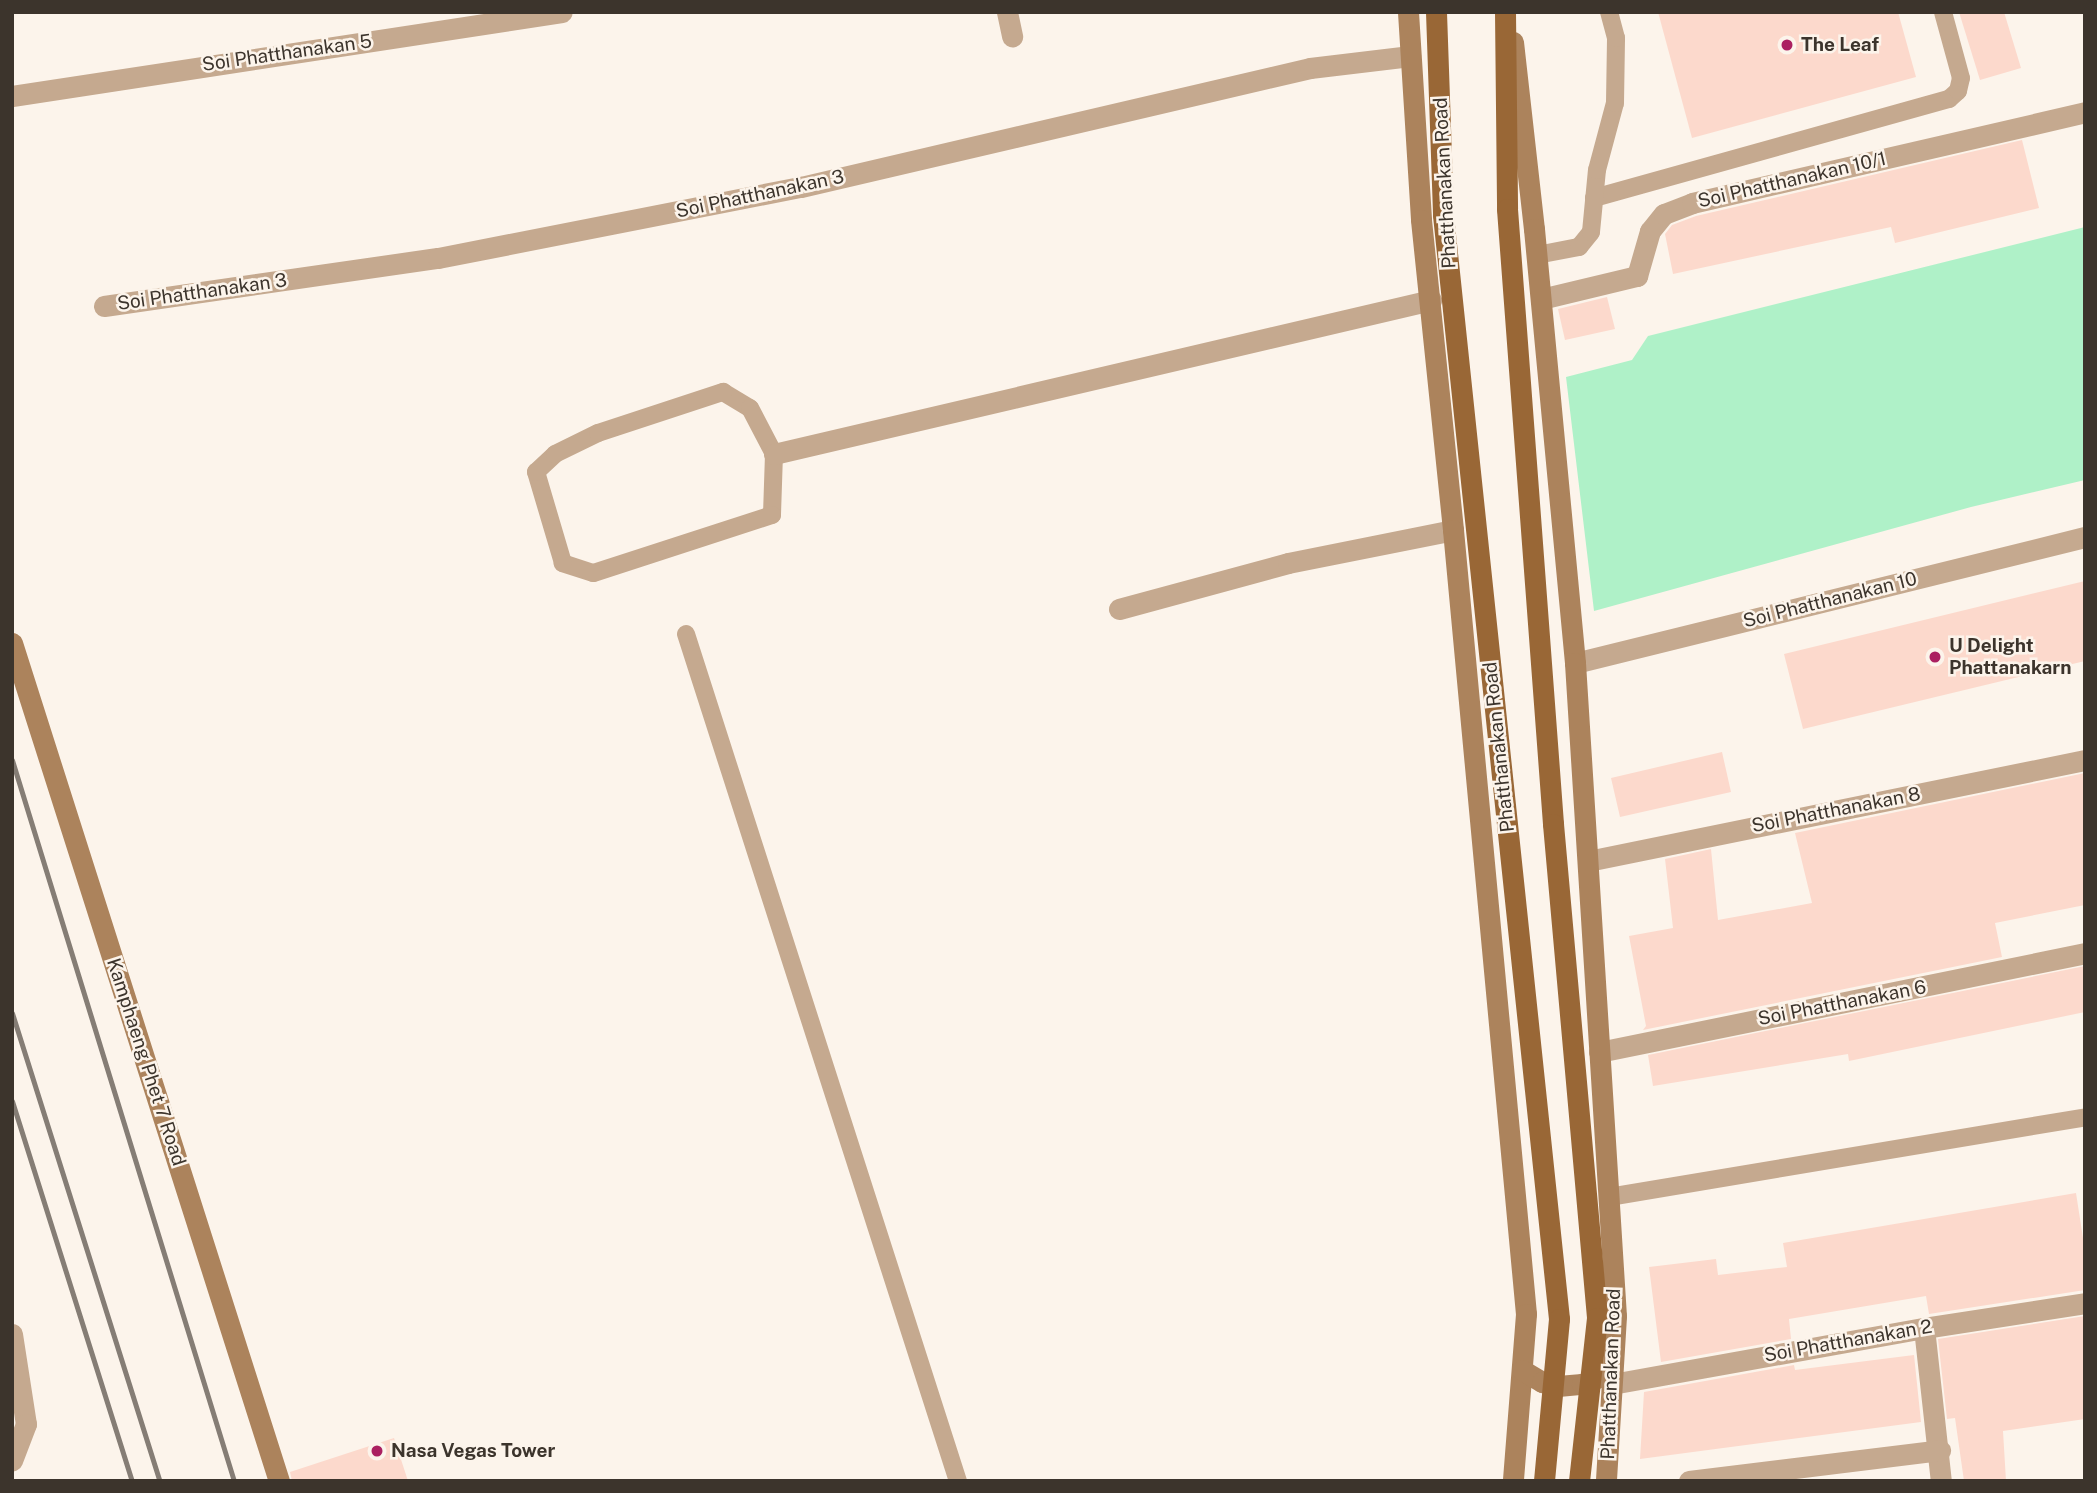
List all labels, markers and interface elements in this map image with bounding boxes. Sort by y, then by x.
street label: Soi Phatthanakan 5 [201,30,373,76]
place label: The Leaf [1801,34,1879,56]
marker: The Leaf [1779,37,1795,53]
street label: Phatthanakan Road [1429,97,1461,269]
street label: Soi Phatthanakan 10/1 [1695,147,1889,213]
street label: Soi Phatthanakan 3 [674,165,846,223]
street label: Soi Phatthanakan 3 [116,269,288,315]
street label: Soi Phatthanakan 10 [1741,567,1919,633]
place label: U Delight Phattanakarn [1949,635,2071,679]
marker: U Delight Phattanakarn [1927,649,1943,665]
street label: Phatthanakan Road [1479,661,1519,833]
street label: Soi Phatthanakan 8 [1750,782,1922,838]
street label: Kamphaeng Phet 7 Road [102,955,190,1169]
street label: Soi Phatthanakan 6 [1756,976,1928,1030]
street label: Phatthanakan Road [1597,1288,1625,1460]
street label: Soi Phatthanakan 2 [1762,1315,1934,1367]
place label: Nasa Vegas Tower [391,1440,556,1462]
marker: Nasa Vegas Tower [369,1443,385,1459]

